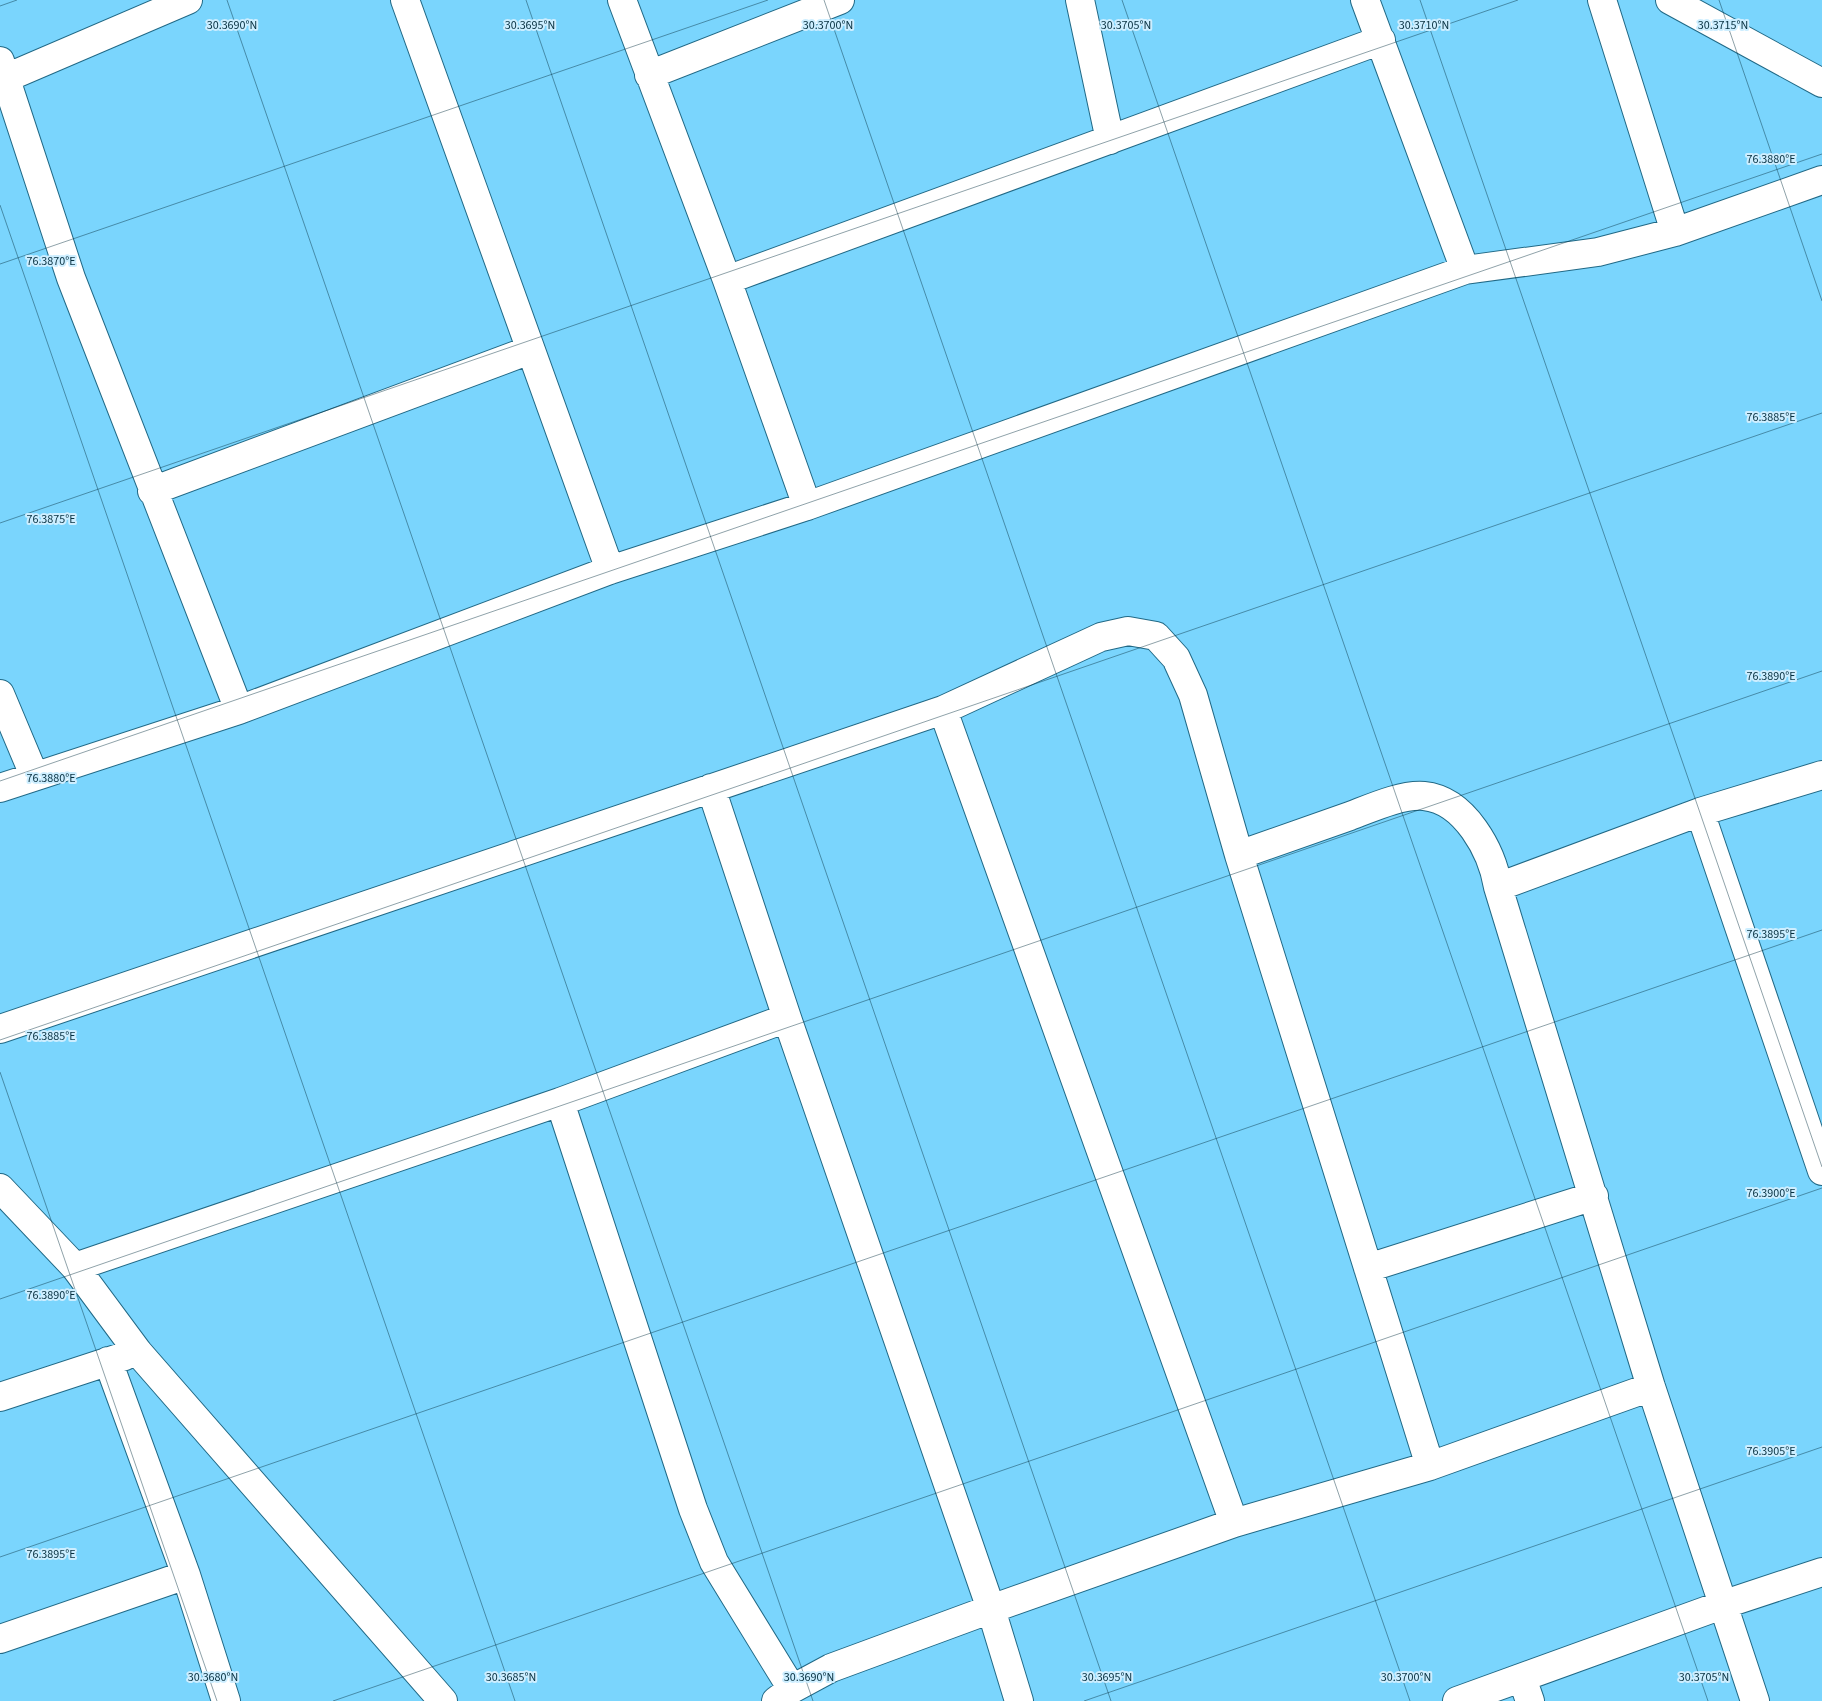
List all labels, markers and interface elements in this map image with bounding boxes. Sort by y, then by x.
text: 30.3690°N [207,17,257,34]
text: 30.3695°N [505,17,555,34]
text: 30.3700°N [803,17,853,34]
text: 30.3705°N [1101,17,1151,34]
text: 30.3710°N [1399,17,1449,34]
text: 30.3715°N [1698,17,1748,34]
text: 76.3880°E [1746,151,1796,168]
text: 76.3870°E [26,253,76,270]
text: 76.3885°E [1746,409,1796,426]
text: 76.3875°E [26,511,76,528]
text: 76.3890°E [1746,668,1796,685]
text: 76.3880°E [26,770,76,787]
text: 76.3895°E [1746,926,1796,943]
text: 76.3885°E [26,1028,76,1045]
text: 76.3900°E [1746,1185,1796,1202]
text: 76.3890°E [26,1287,76,1304]
text: 76.3905°E [1746,1443,1796,1460]
text: 76.3895°E [26,1546,76,1563]
text: 30.3680°N [188,1669,238,1686]
text: 30.3685°N [486,1669,536,1686]
text: 30.3690°N [784,1669,834,1686]
text: 30.3695°N [1082,1669,1132,1686]
text: 30.3700°N [1381,1669,1431,1686]
text: 30.3705°N [1679,1669,1729,1686]

